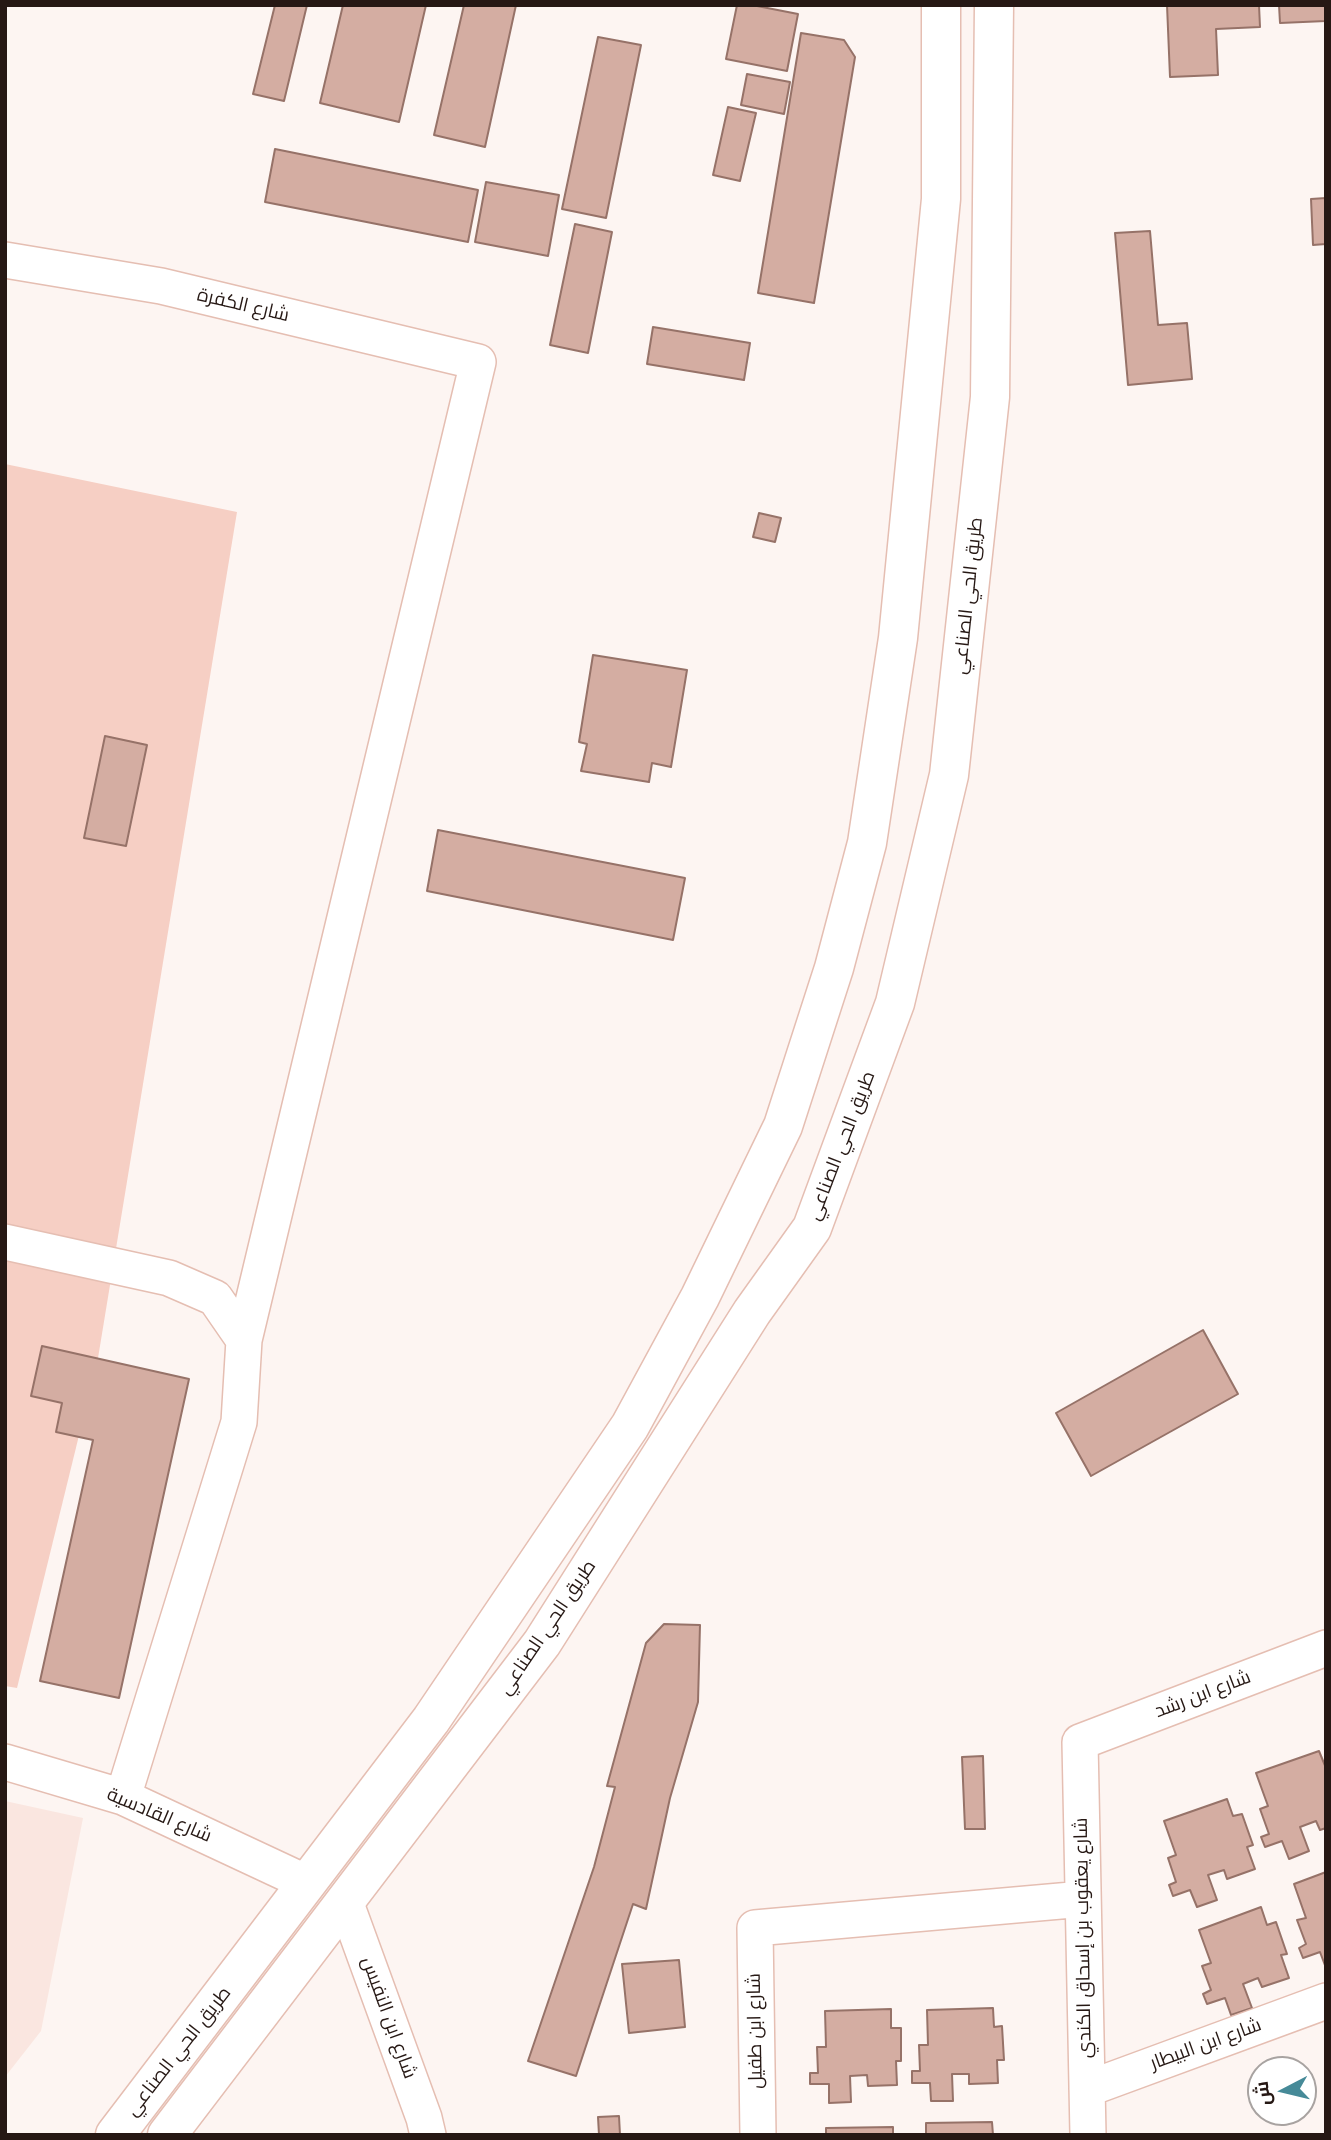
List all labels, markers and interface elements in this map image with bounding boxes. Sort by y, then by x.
street label: شارع الكفرة [195,284,291,328]
street label: طريق الحي الصناعي [949,516,989,676]
street label: طريق الحي الصناعي [803,1068,881,1224]
street label: طريق الحي الصناعي [494,1556,602,1700]
street label: شارع ابن رشد [1152,1666,1254,1724]
street label: شارع القادسية [103,1784,215,1848]
street label: شارع يعقوب بن إسحاق الكندي [1071,1818,1097,2058]
street label: شارع ابن النفيس [355,1954,421,2082]
street label: شارع ابن طفيل [744,1973,768,2089]
street label: طريق الحي الصناعي [121,1983,237,2121]
street label: شارع ابن البيطار [1147,2014,1265,2076]
north arrow [1247,2056,1317,2126]
text: ش [1248,2080,1278,2107]

